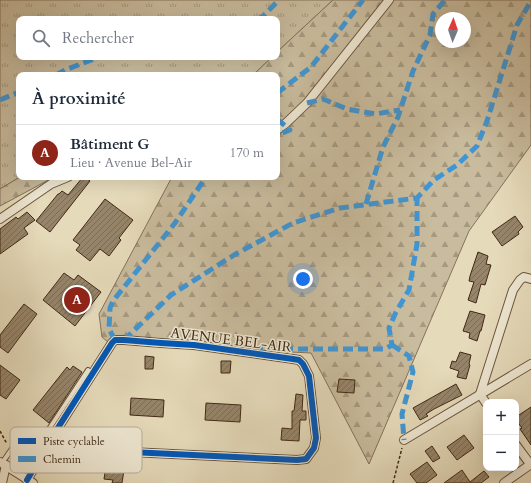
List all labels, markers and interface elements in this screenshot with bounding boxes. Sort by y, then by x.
north arrow [435,12,471,48]
search box [16,16,280,60]
icon: search [30,27,52,49]
text: Rechercher [62,28,134,48]
text: À proximité [32,87,126,110]
text: Bâtiment G [70,134,149,154]
text: A [40,144,50,162]
text: 170 m [230,144,264,162]
text: Lieu · Avenue Bel-Air [70,154,192,172]
your location [293,269,313,289]
pin: A [64,285,90,315]
street label: AVENUE BEL-AIR [169,323,293,357]
map controls [483,399,519,471]
button: + [483,399,519,435]
legend [10,427,142,473]
text: Piste cyclable [43,434,105,449]
button: − [483,435,519,471]
text: Chemin [43,452,82,467]

